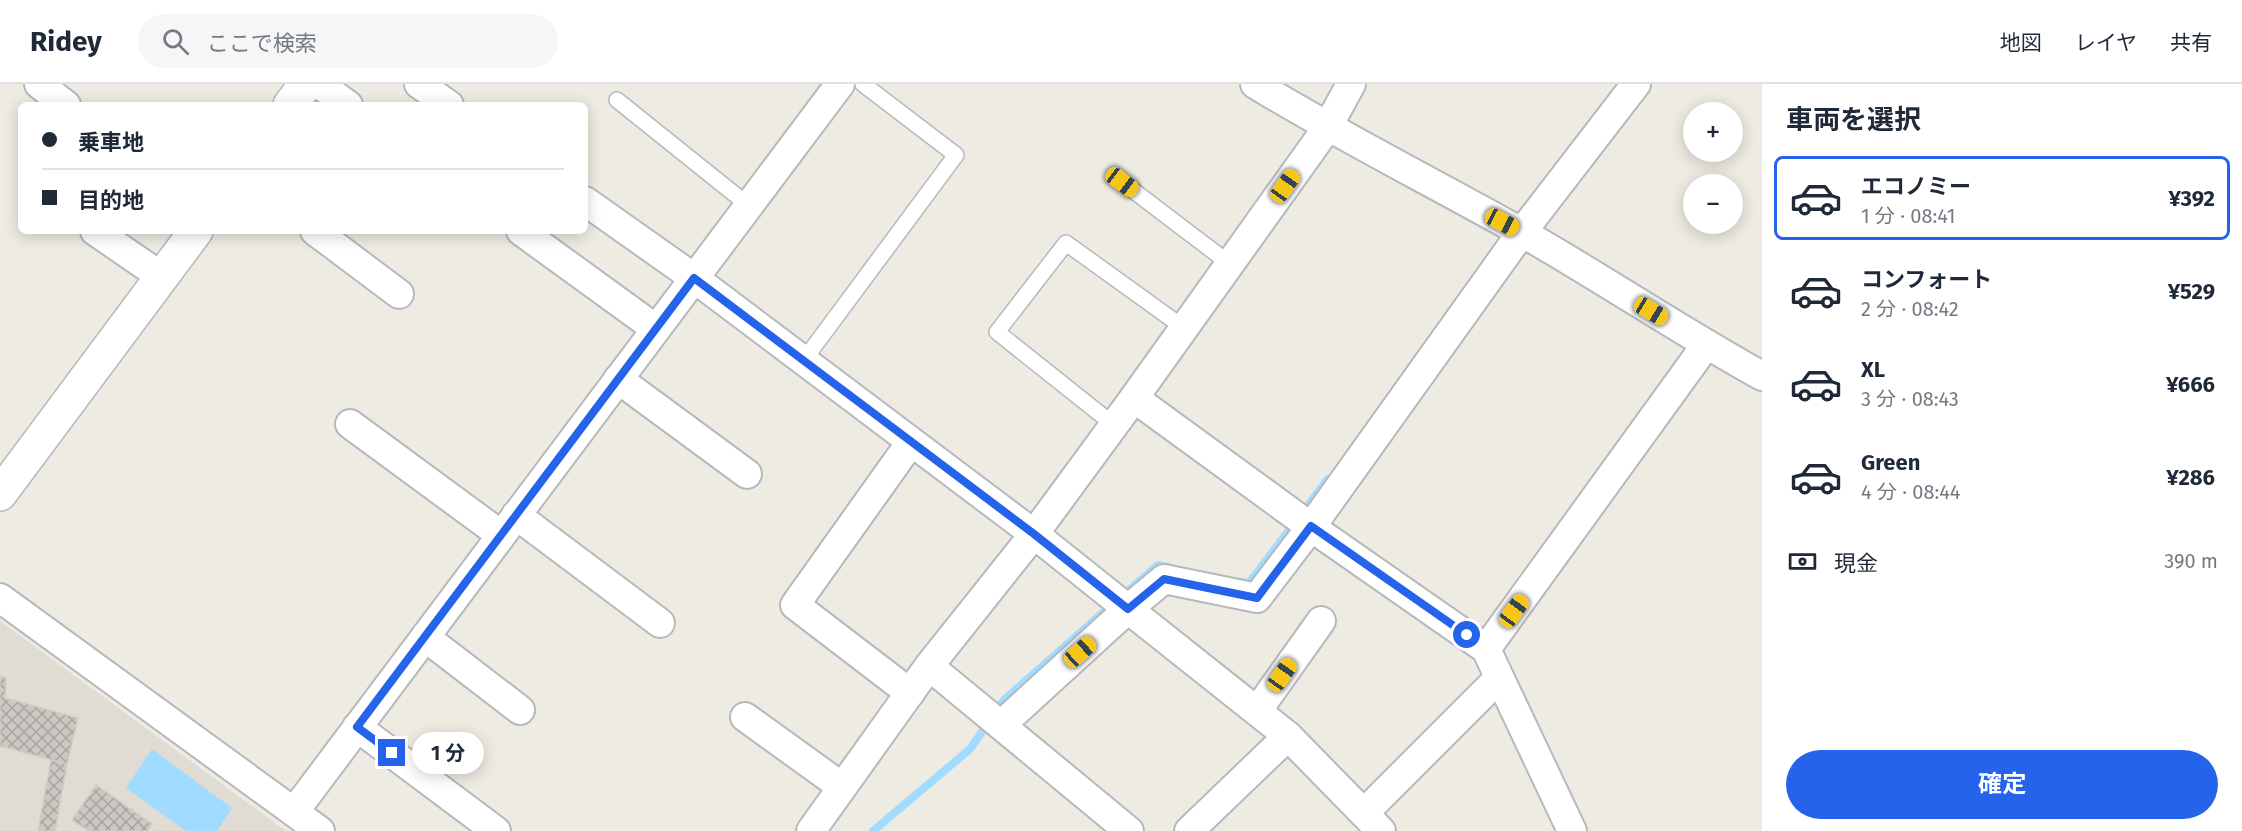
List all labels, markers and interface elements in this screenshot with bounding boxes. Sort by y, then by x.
search box [138,14,558,68]
text: Ridey [30,25,102,58]
icon: search [159,25,192,58]
text: ここで検索 [207,30,317,57]
text: 地図 [2000,30,2042,56]
text: レイヤ [2075,30,2137,56]
text: 共有 [2170,30,2212,56]
map controls [1683,102,1743,234]
button: + [1683,102,1743,162]
text: 車両を選択 [1786,104,1921,136]
text: 乗車地 [78,129,144,156]
car [1102,164,1142,200]
car [1267,166,1303,206]
icon: car [1789,171,1843,225]
text: エコノミー [1861,173,1971,200]
button: − [1683,174,1743,234]
text: ¥392 [2168,185,2215,212]
text: 目的地 [78,187,144,214]
text: 1 分 · 08:41 [1861,204,1955,228]
car [1482,206,1522,238]
icon: car [1789,264,1843,318]
text: コンフォート [1861,266,1992,293]
text: ¥529 [2168,278,2215,305]
car [1631,294,1671,328]
text: 2 分 · 08:42 [1861,297,1959,321]
text: XL [1861,356,1885,383]
icon: car [1789,357,1843,411]
text: ¥666 [2166,371,2215,398]
text: 3 分 · 08:43 [1861,387,1959,411]
text: Green [1861,449,1920,476]
icon: car [1789,450,1843,504]
text: ¥286 [2166,464,2215,491]
text: 4 分 · 08:44 [1861,480,1961,504]
icon: cash [1786,545,1819,578]
text: 390 m [2164,549,2218,573]
text: 現金 [1834,550,1878,577]
car [1496,591,1532,631]
route start [1453,621,1480,648]
car [1061,633,1099,671]
car [1264,655,1300,695]
callout: 1 分 [413,732,485,774]
route end [378,739,405,766]
text: 1 分 [431,741,465,765]
button: 確定 [1786,750,2218,819]

